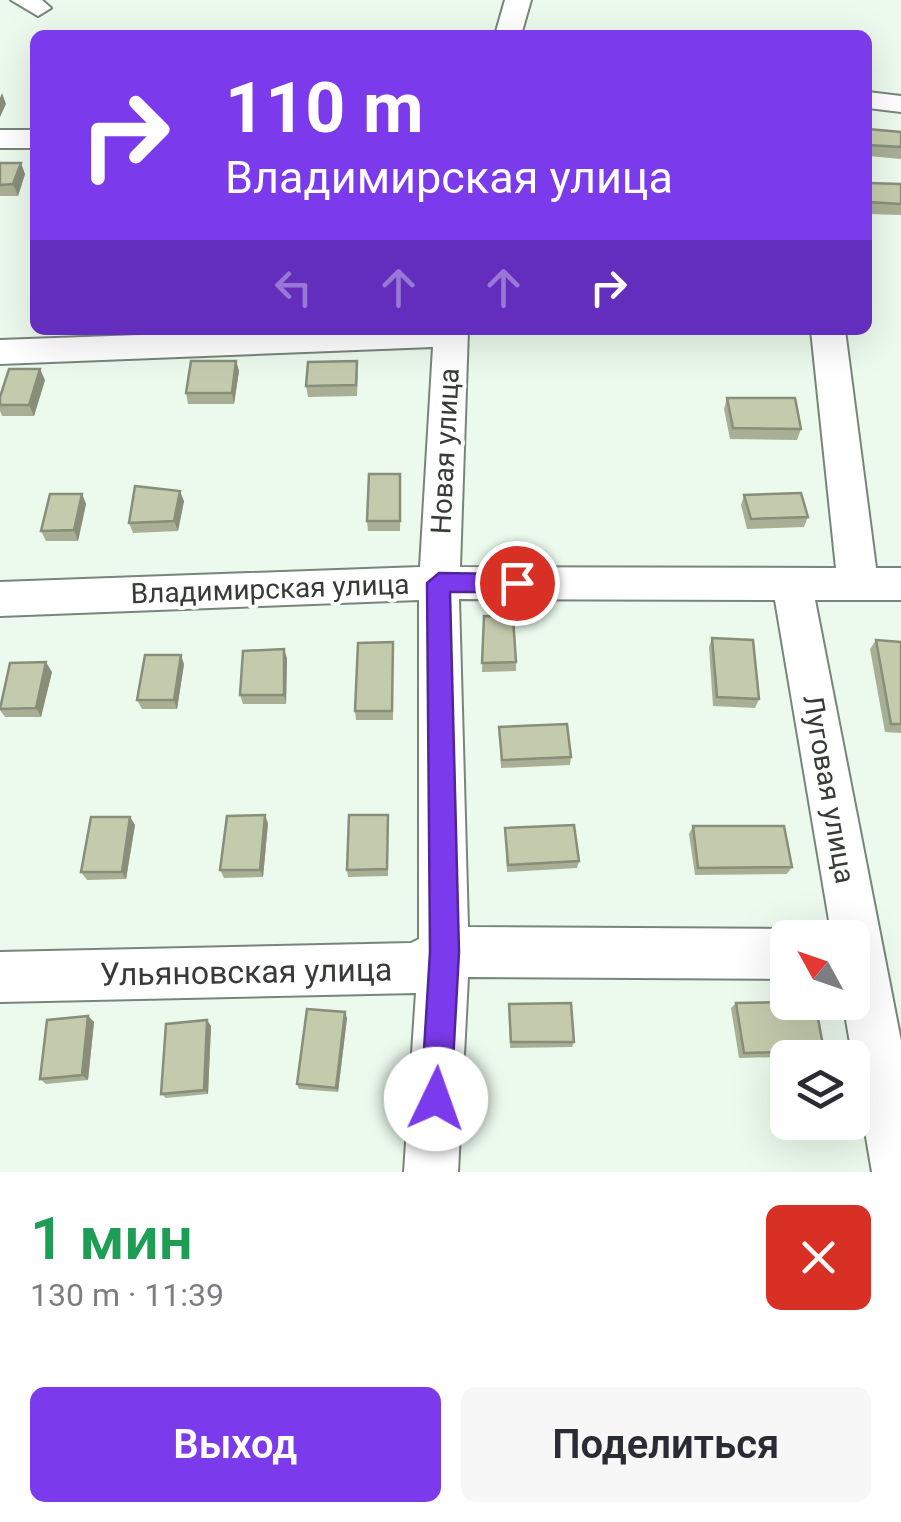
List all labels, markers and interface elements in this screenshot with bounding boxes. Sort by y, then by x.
text: 110 m [225,67,424,149]
icon: right [60,70,190,200]
text: Владимирская улица [225,151,673,204]
icon: left [266,260,321,315]
icon: ahead [371,260,426,315]
icon: ahead [476,260,531,315]
icon: right [581,260,636,315]
street label: Новая улица [424,367,466,535]
pin [475,541,560,626]
icon: arrive [490,556,545,611]
street label: Владимирская улица [130,568,410,610]
street label: Луговая улица [796,692,862,886]
north arrow [770,920,870,1020]
map controls [770,920,870,1140]
street label: Ульяновская улица [100,950,392,994]
button: layers [770,1040,870,1140]
position arrow [384,1047,488,1151]
text: 1 мин [30,1203,193,1274]
button: close [766,1205,871,1310]
text: 130 m · 11:39 [30,1276,224,1314]
button: Выход [30,1387,441,1502]
button: Поделиться [461,1387,871,1502]

